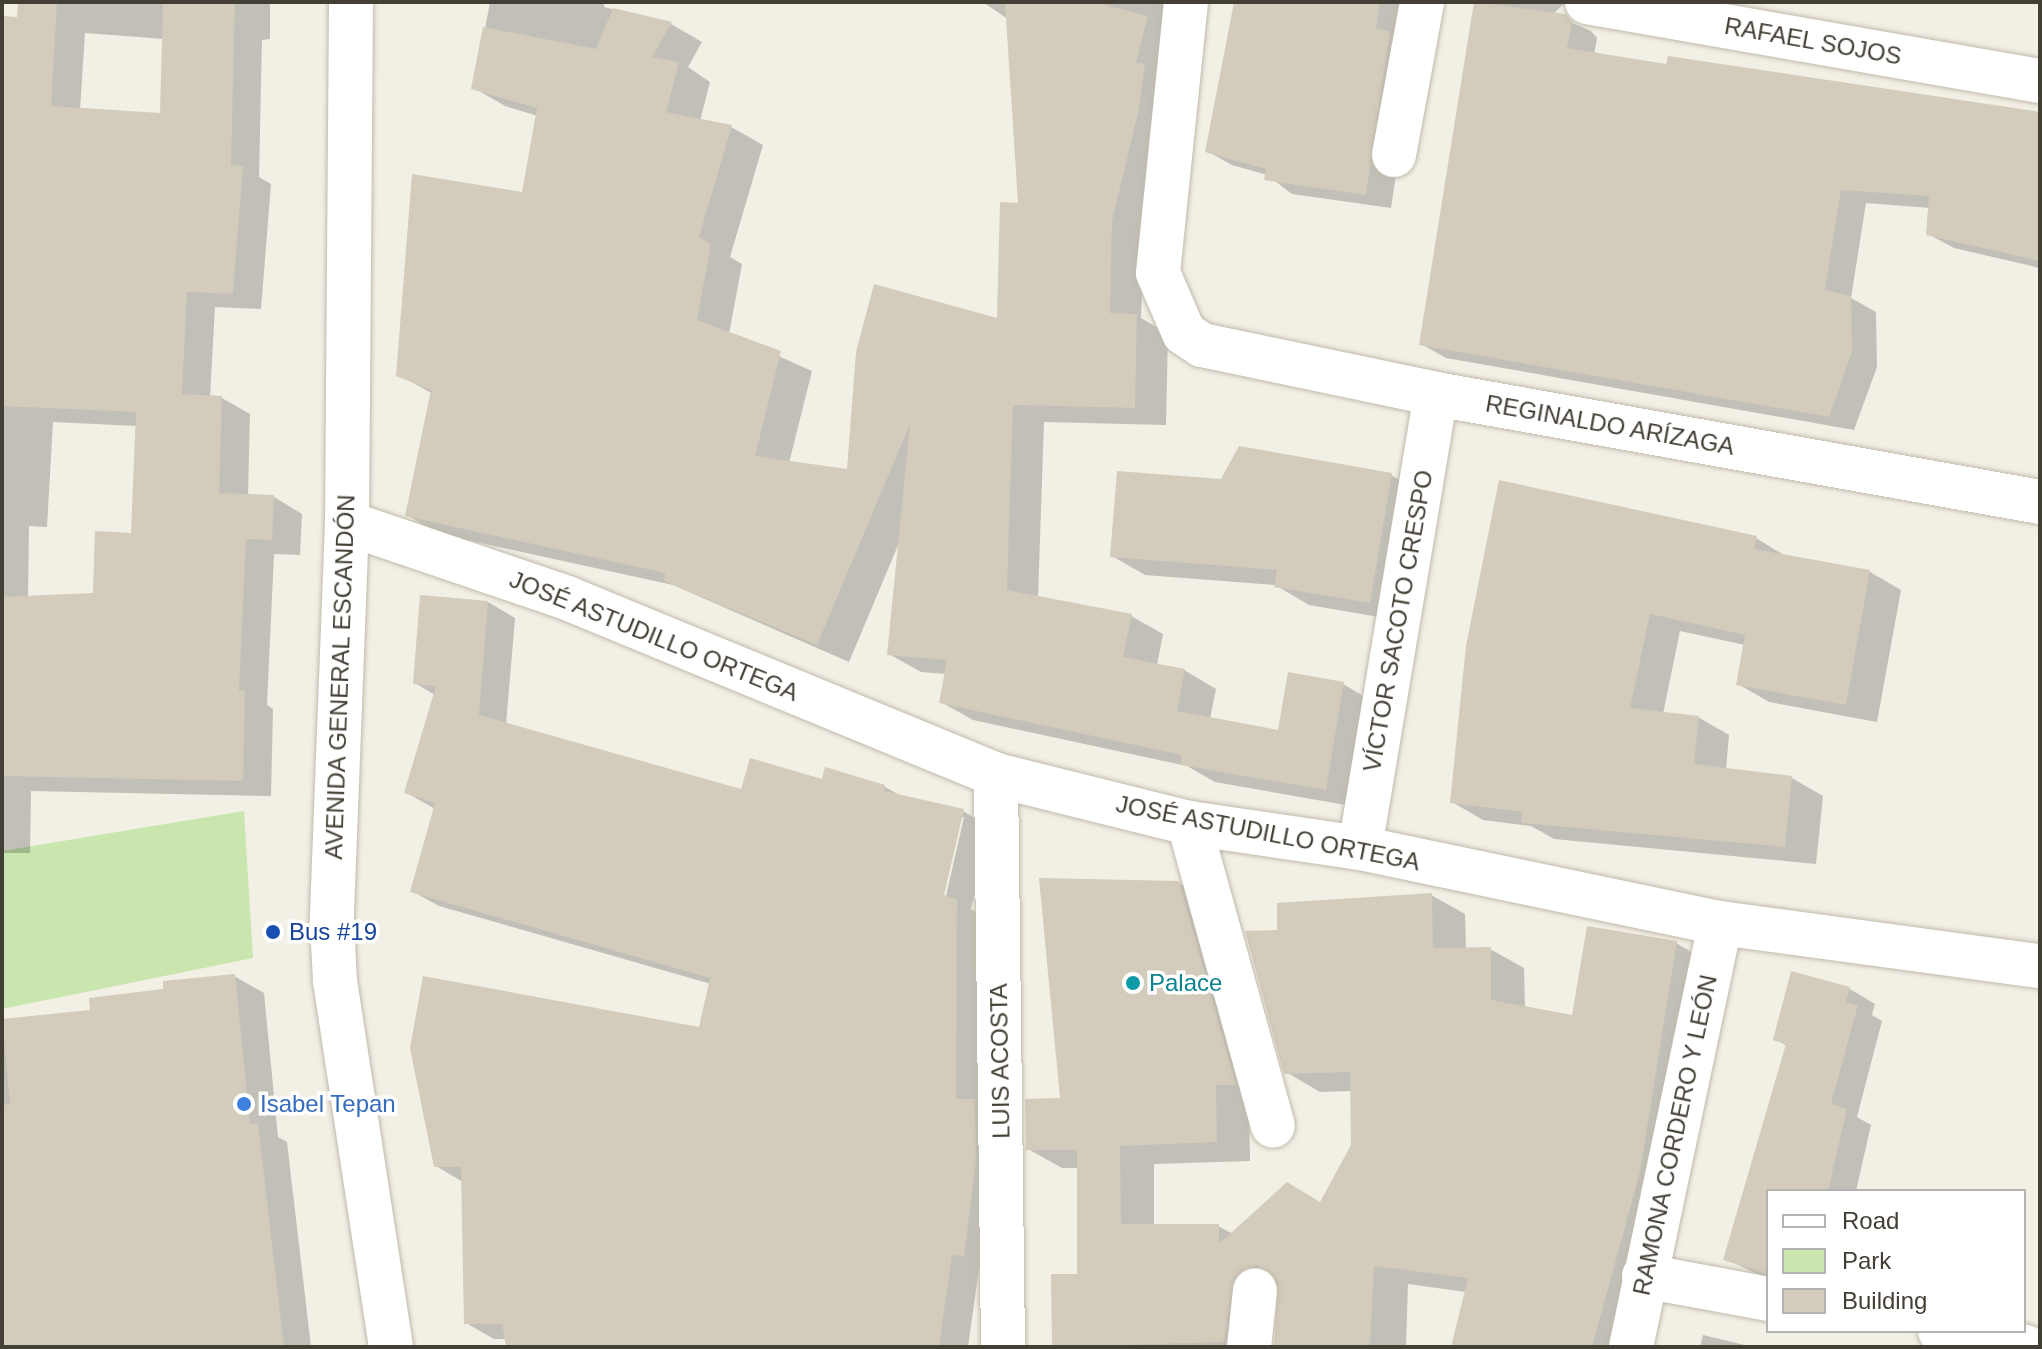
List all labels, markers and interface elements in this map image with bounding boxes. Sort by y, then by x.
street label: RAFAEL SOJOS [1722,11,1904,71]
street label: REGINALDO ARÍZAGA [1483,389,1737,461]
street label: VÍCTOR SACOTO CRESPO [1357,468,1439,774]
street label: AVENIDA GENERAL ESCANDÓN [319,493,361,861]
street label: JOSÉ ASTUDILLO ORTEGA [505,565,803,707]
street label: JOSÉ ASTUDILLO ORTEGA [1113,789,1423,877]
place label: Bus #19 [289,918,377,946]
marker: Bus #19 [264,923,282,941]
place label: Palace [1149,969,1222,997]
street label: RAMONA CORDERO Y LEÓN [1627,971,1723,1299]
marker: Palace [1124,974,1142,992]
street label: LUIS ACOSTA [984,982,1016,1140]
place label: Isabel Tepan [260,1090,396,1118]
marker: Isabel Tepan [235,1095,253,1113]
legend [1766,1189,2026,1333]
text: Road [1842,1207,1899,1234]
text: Park [1842,1247,1891,1274]
text: Building [1842,1287,1927,1314]

